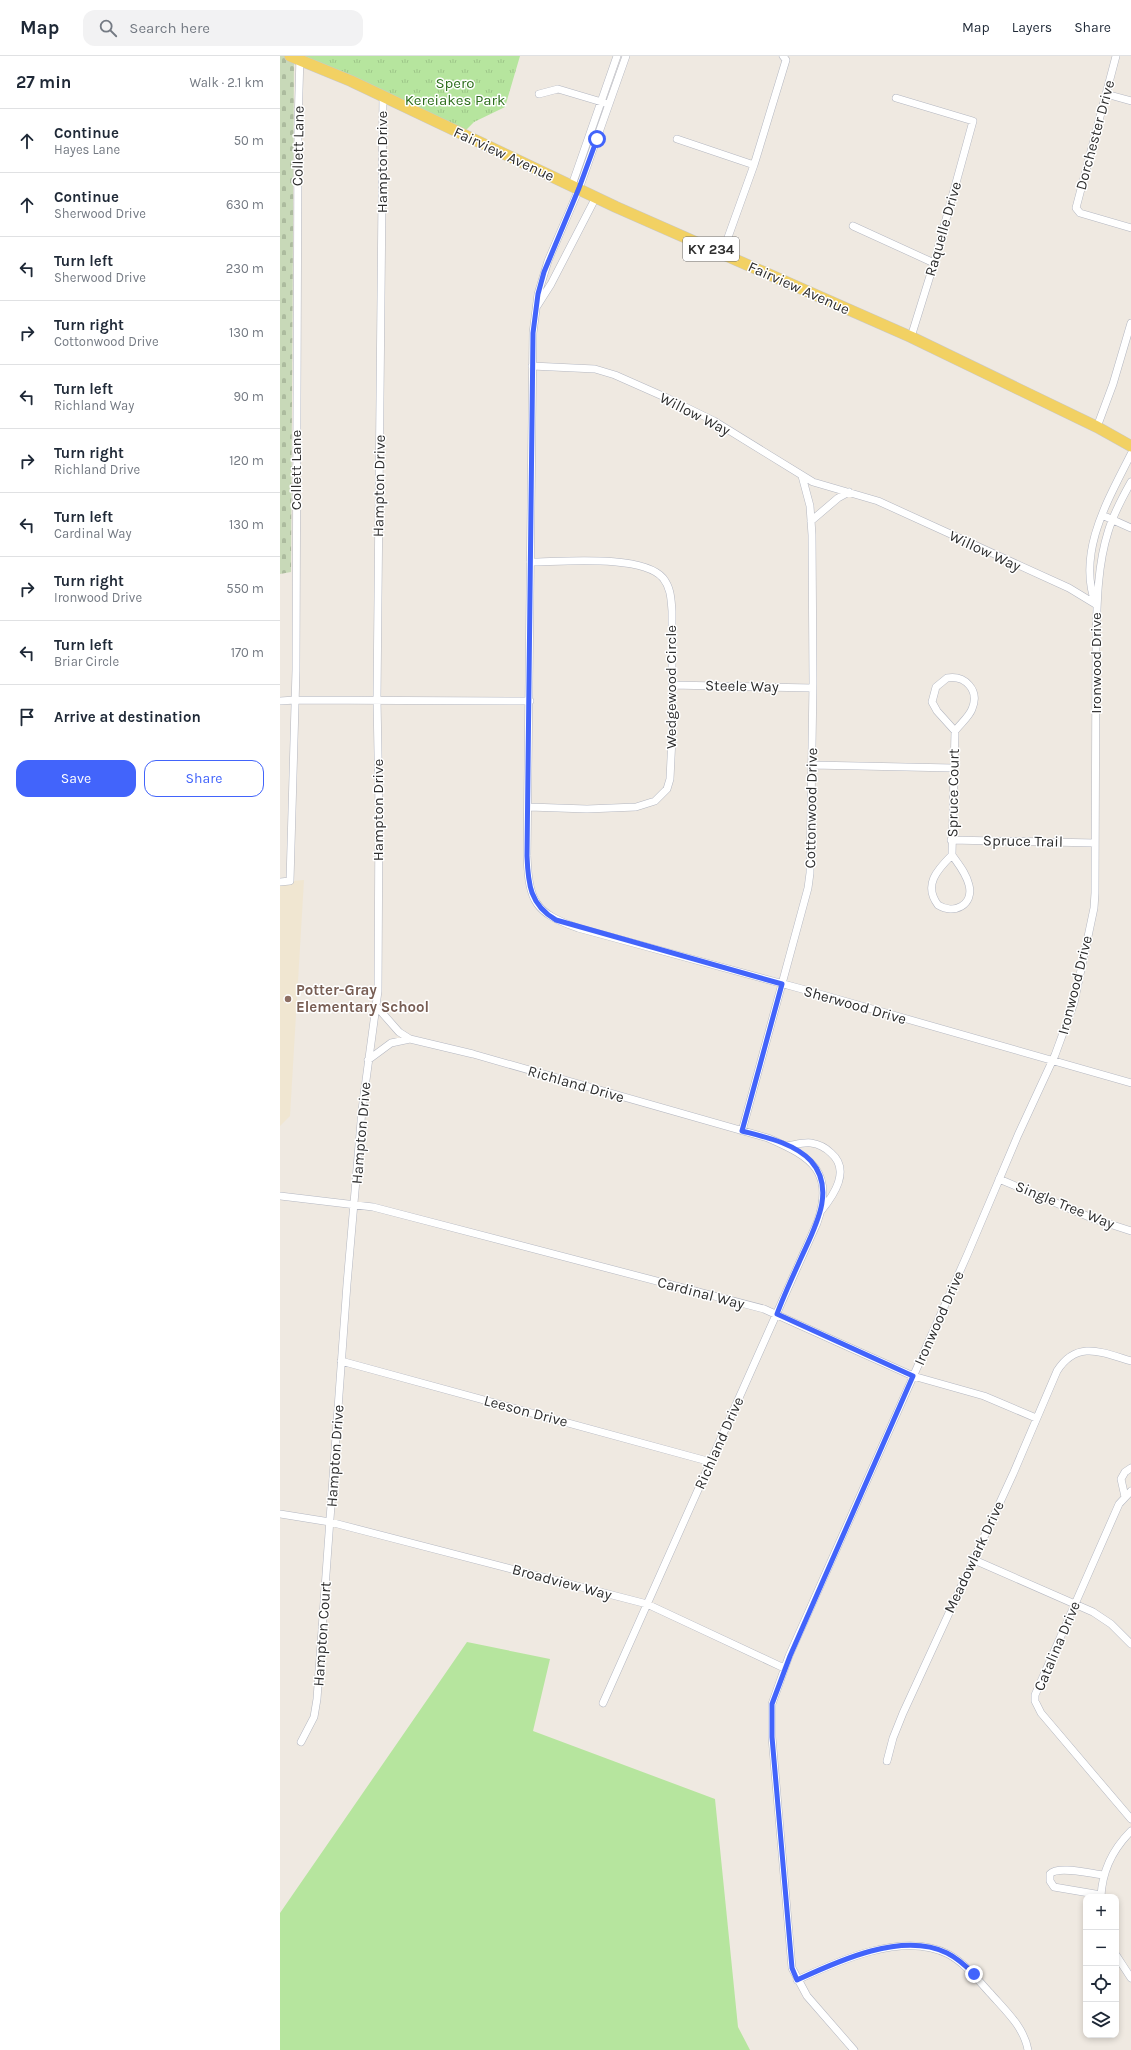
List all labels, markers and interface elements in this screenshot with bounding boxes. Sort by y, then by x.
search box [83,10,363,46]
text: Map [20,17,59,39]
icon: search [97,17,119,39]
text: Search here [129,19,210,37]
text: Map [962,19,990,36]
text: Layers [1012,19,1052,36]
text: Share [1074,19,1111,36]
text: 27 min [16,72,71,92]
park label: Spero Kereiakes Park [405,74,505,109]
text: Walk · 2.1 km [189,75,264,90]
street label: Dorchester Drive [1072,78,1118,192]
street label: Collett Lane [288,106,308,186]
street label: Hampton Drive [373,111,391,213]
street label: Fairview Avenue [451,123,557,185]
text: Continue [54,124,119,142]
icon: ahead [16,130,38,152]
route start [588,130,606,148]
text: 50 m [234,133,264,148]
text: Hayes Lane [54,142,120,157]
street label: Raquelle Drive [921,180,965,278]
text: Continue [54,188,119,206]
icon: ahead [16,194,38,216]
text: 630 m [226,197,264,212]
text: Sherwood Drive [54,206,146,221]
road number: KY 234 [683,237,739,261]
text: Turn left [54,252,113,270]
icon: left [16,258,38,280]
street label: Fairview Avenue [745,258,853,318]
text: 230 m [226,261,264,276]
text: Sherwood Drive [54,270,146,285]
text: Turn right [54,316,124,334]
icon: right [16,322,38,344]
text: 130 m [229,325,264,340]
text: Cottonwood Drive [54,334,159,349]
text: Turn left [54,380,113,398]
icon: left [16,386,38,408]
street label: Willow Way [657,388,733,440]
text: 90 m [233,389,264,404]
text: Richland Way [54,398,134,413]
street label: Collett Lane [287,430,305,510]
street label: Hampton Drive [369,435,389,537]
text: Turn right [54,444,124,462]
icon: right [16,450,38,472]
text: 120 m [229,453,264,468]
text: Richland Drive [54,462,140,477]
text: Turn left [54,508,113,526]
icon: left [16,514,38,536]
text: 130 m [229,517,264,532]
text: Cardinal Way [54,526,132,541]
street label: Willow Way [946,527,1024,575]
text: Turn right [54,572,124,590]
icon: right [16,578,38,600]
text: 550 m [226,581,264,596]
text: Ironwood Drive [54,590,142,605]
street label: Ironwood Drive [1087,612,1105,714]
street label: Wedgewood Circle [662,625,680,749]
text: Turn left [54,636,113,654]
icon: left [16,642,38,664]
text: 170 m [231,645,264,660]
text: Briar Circle [54,654,119,669]
street label: Steele Way [705,676,779,696]
icon: arrive [16,706,38,728]
text: Arrive at destination [54,708,201,726]
street label: Cottonwood Drive [801,748,821,868]
street label: Spruce Court [943,748,963,838]
street label: Hampton Drive [369,759,387,861]
button: Save [16,760,136,797]
button: Share [144,760,264,797]
street label: Spruce Trail [983,831,1063,851]
street label: Ironwood Drive [1054,934,1096,1036]
place label: Potter-Gray Elementary School [296,981,429,1016]
street label: Sherwood Drive [802,982,908,1028]
marker: Potter-Gray Elementary School [283,994,293,1004]
street label: Richland Drive [526,1062,626,1106]
street label: Hampton Drive [348,1081,374,1185]
street label: Single Tree Way [1013,1177,1117,1233]
street label: Ironwood Drive [910,1268,968,1368]
street label: Cardinal Way [655,1273,747,1313]
street label: Leeson Drive [482,1391,570,1431]
street label: Richland Drive [691,1394,747,1492]
street label: Hampton Drive [322,1404,348,1508]
street label: Meadowlark Drive [940,1498,1008,1616]
street label: Broadview Way [510,1560,614,1604]
street label: Hampton Court [309,1581,335,1687]
street label: Catalina Drive [1030,1598,1084,1694]
map controls [1083,1894,1119,2038]
button: + [1083,1894,1119,1930]
button: − [1083,1930,1119,1966]
route end [965,1965,983,1983]
button: locate [1083,1966,1119,2002]
button: layers [1083,2002,1119,2038]

